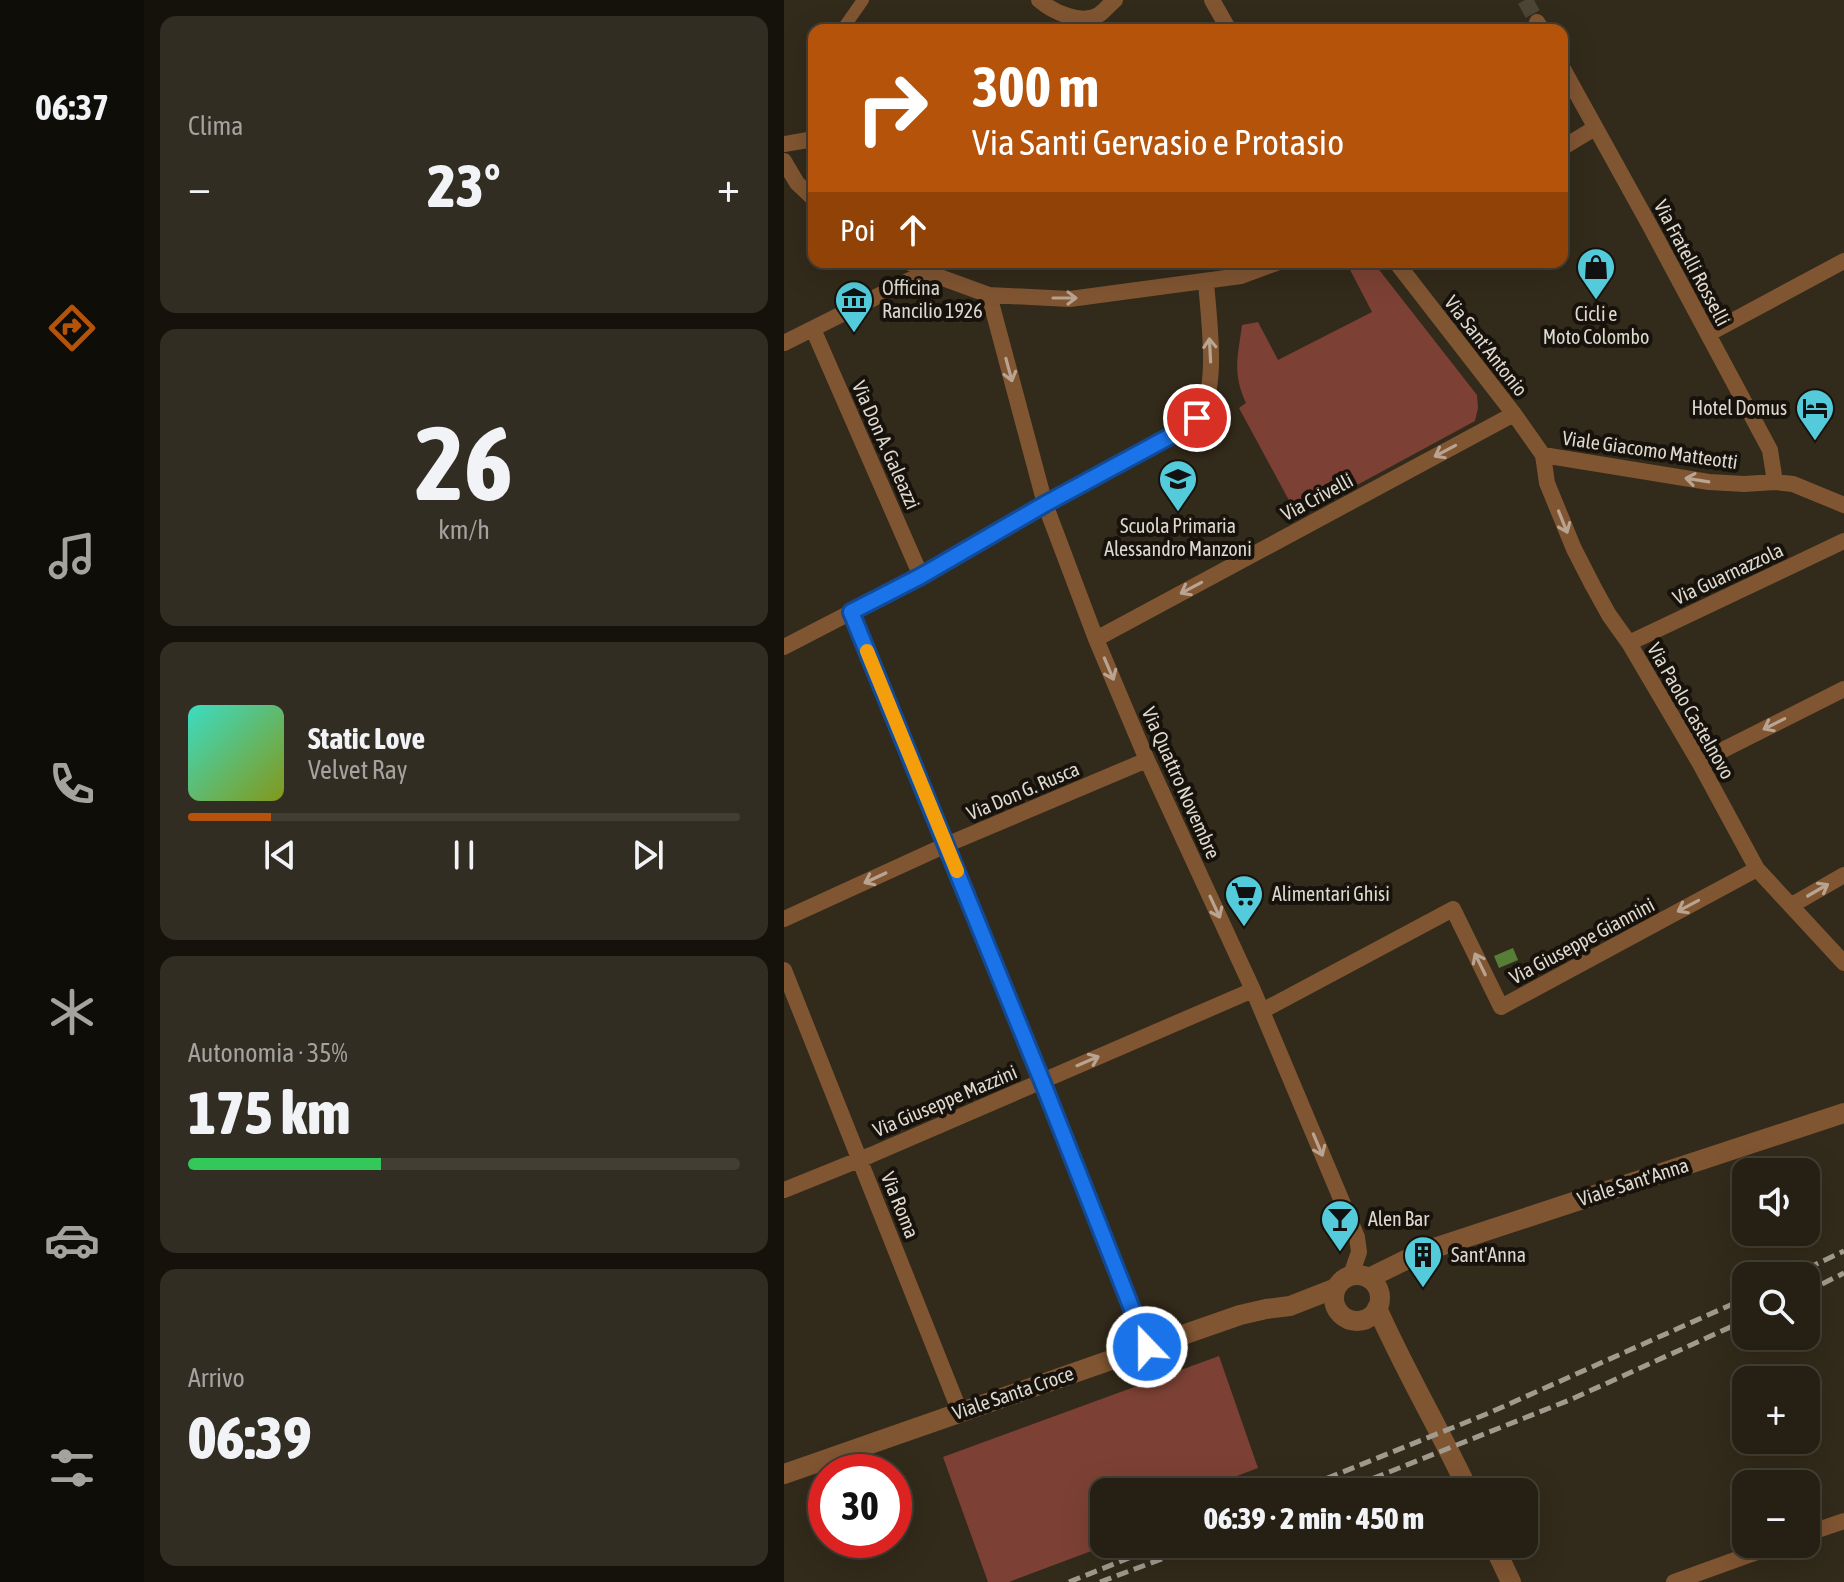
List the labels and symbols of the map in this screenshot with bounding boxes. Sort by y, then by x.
street label: Via Fratelli Rosselli [1650,196,1735,330]
shop icon: Cicli e Moto Colombo [1575,246,1617,301]
place label: Officina Rancilio 1926 [882,276,983,322]
museum icon: Officina Rancilio 1926 [833,279,875,334]
one-way arrow [1051,290,1077,305]
street label: Via Sant'Antonio [1440,291,1533,400]
place label: Cicli e Moto Colombo [1543,302,1649,348]
one-way arrow [1202,337,1217,364]
one-way arrow [1003,356,1018,382]
street label: Via Don A. Galeazzi [848,377,925,512]
pin [1163,384,1231,452]
hotel icon: Hotel Domus [1794,387,1836,442]
place label: Hotel Domus [1692,396,1787,419]
street label: Viale Giacomo Matteotti [1561,426,1739,473]
one-way arrow [1433,444,1457,459]
school or university icon: Scuola Primaria Alessandro Manzoni [1157,458,1199,513]
street label: Via Crivelli [1277,468,1357,525]
one-way arrow [1685,472,1710,487]
one-way arrow [1557,509,1571,534]
place label: Scuola Primaria Alessandro Manzoni [1104,514,1252,560]
street label: Via Guarnazzola [1669,538,1787,609]
one-way arrow [1180,580,1204,596]
street label: Via Paolo Castelnovo [1643,639,1740,783]
one-way arrow [1103,656,1118,681]
street label: Via Quattro Novembre [1138,703,1225,862]
one-way arrow [1763,717,1787,733]
street label: Via Don G. Rusca [963,757,1082,825]
one-way arrow [863,871,887,886]
supermarket icon: Alimentari Ghisi [1223,873,1265,928]
place label: Alimentari Ghisi [1272,882,1390,905]
one-way arrow [1806,882,1829,898]
street label: Via Giuseppe Giannini [1505,893,1658,989]
one-way arrow [1208,894,1223,919]
one-way arrow [1677,899,1701,914]
one-way arrow [1472,953,1488,977]
one-way arrow [1075,1053,1100,1068]
street label: Via Giuseppe Mazzini [869,1060,1020,1141]
one-way arrow [1312,1132,1327,1157]
street label: Viale Sant'Anna [1574,1153,1691,1210]
street label: Via Roma [877,1168,924,1241]
bar icon: Alen Bar [1319,1198,1361,1253]
place label: Alen Bar [1368,1207,1430,1230]
building icon: Sant'Anna [1402,1234,1444,1289]
place label: Sant'Anna [1451,1243,1526,1266]
position arrow [1105,1305,1189,1389]
street label: Viale Santa Croce [949,1361,1076,1424]
speed limit sign: 30 [808,1454,912,1558]

